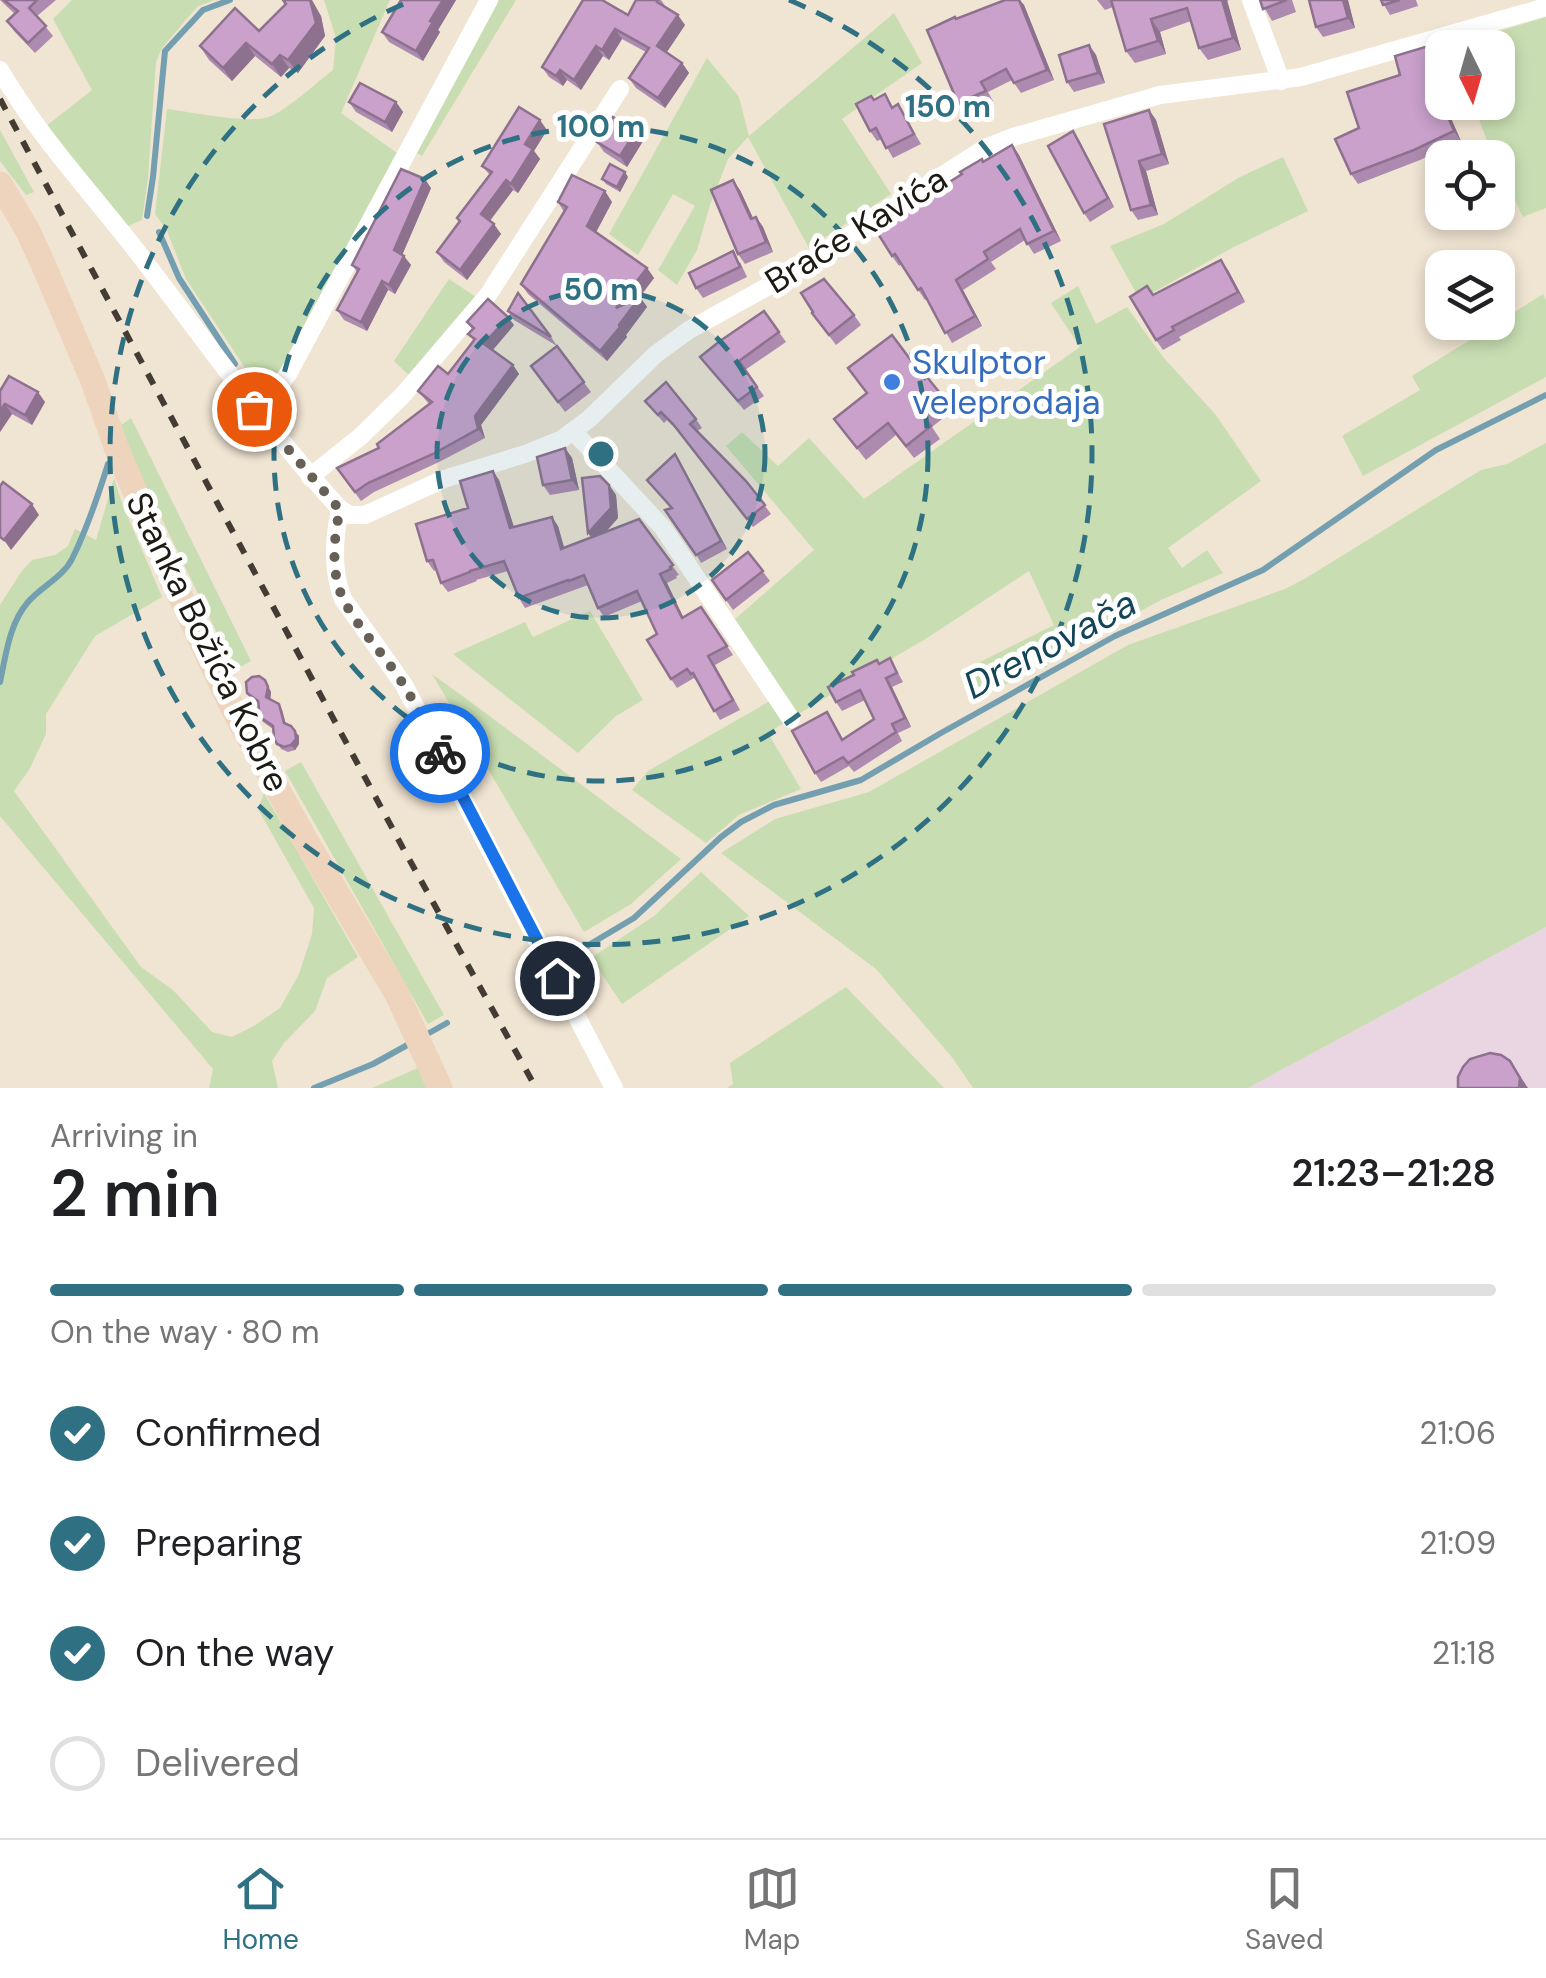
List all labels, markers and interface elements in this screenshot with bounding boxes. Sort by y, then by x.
north arrow [1425,30,1515,120]
map controls [1425,30,1515,340]
text: 150 m [905,87,991,126]
text: 100 m [557,107,645,146]
button: locate [1425,140,1515,230]
street label: Braće Kavića [756,156,956,304]
button: layers [1425,250,1515,340]
text: 50 m [563,270,639,309]
place label: Skulptor veleprodaja [912,339,1101,425]
pin [212,367,297,452]
marker: Skulptor veleprodaja [881,371,903,393]
icon: bag [227,382,282,437]
centre of rings [583,436,619,472]
street label: Stanka Božića Kobre [115,485,301,799]
water label: Drenovača [955,578,1145,710]
courier [390,703,490,803]
icon: bike [413,726,468,781]
pin [515,936,600,1021]
icon: home [530,951,585,1006]
text: Arriving in [50,1115,198,1157]
text: 21:23–21:28 [1291,1148,1496,1198]
text: 2 min [50,1152,220,1236]
text: On the way · 80 m [50,1311,320,1353]
icon: check [50,1406,105,1461]
text: Confirmed [135,1408,321,1458]
text: 21:06 [1419,1412,1496,1454]
icon: check [50,1516,105,1571]
text: Preparing [135,1518,303,1568]
text: 21:09 [1419,1522,1496,1564]
icon: check [50,1626,105,1681]
text: On the way [135,1628,334,1678]
text: 21:18 [1432,1632,1496,1674]
text: Delivered [135,1738,300,1788]
tab: Home [222,1861,299,1958]
tab: Map [744,1861,800,1958]
tab: Saved [1245,1861,1324,1958]

